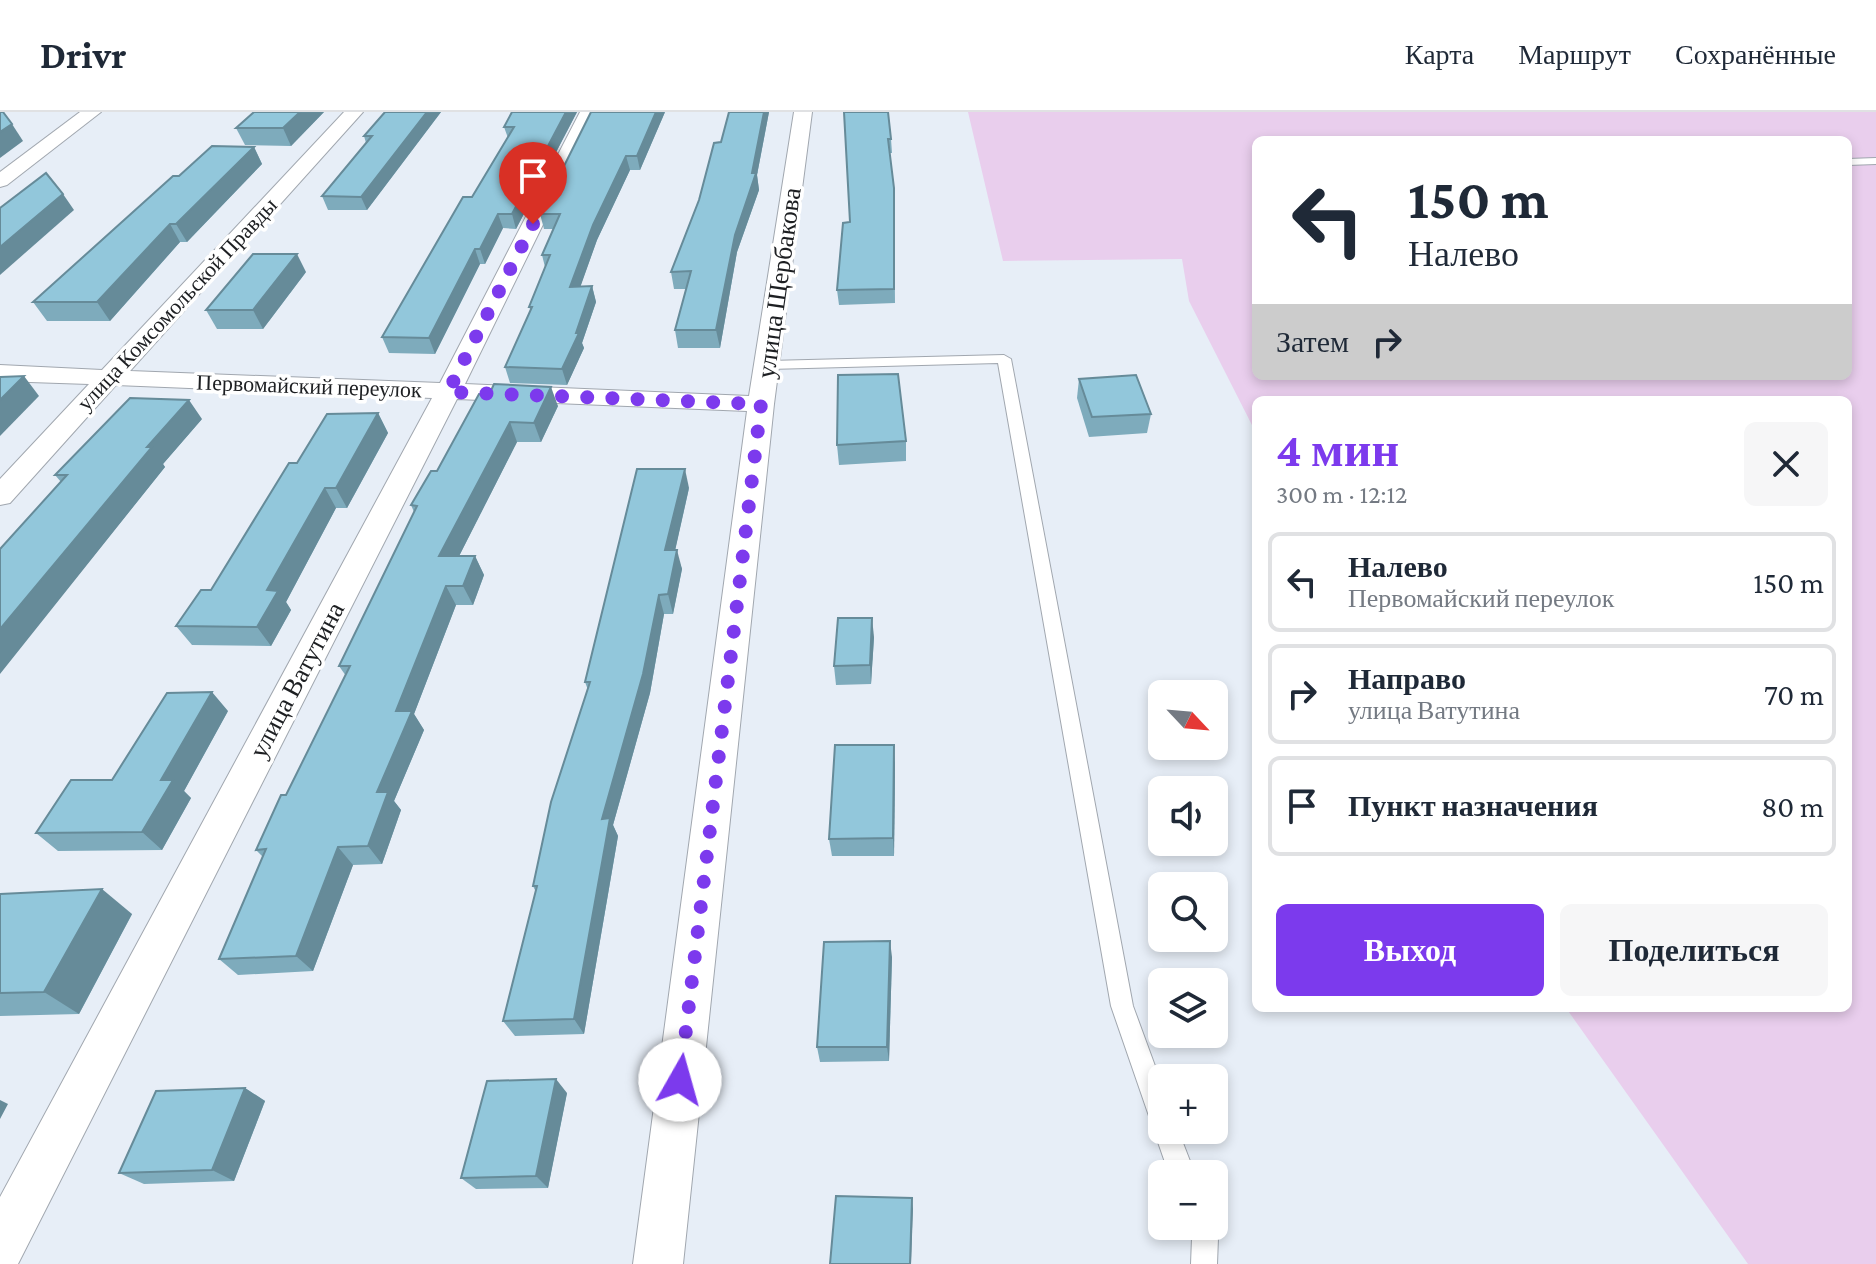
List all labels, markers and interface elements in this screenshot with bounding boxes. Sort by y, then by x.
text: Drivr [40,34,126,76]
text: Карта [1405,39,1474,70]
text: Маршрут [1518,39,1631,70]
text: Сохранённые [1675,39,1836,70]
pin [499,142,567,224]
icon: arrive [511,154,555,198]
icon: left [1276,168,1380,272]
text: 150 m [1408,168,1549,230]
street label: улица Щербакова [751,185,807,380]
street label: улица Комсомольской Правды [72,192,282,415]
text: Налево [1408,234,1519,274]
icon: right [1365,320,1409,364]
text: Затем [1276,325,1349,358]
street label: Первомайский переулок [196,370,422,402]
button: close [1744,422,1828,506]
text: 4 мин [1276,423,1399,476]
text: 300 m · 12:12 [1276,480,1408,509]
text: Налево [1348,550,1448,583]
icon: left [1280,560,1324,604]
text: 150 m [1753,566,1824,599]
text: Первомайский переулок [1348,584,1614,613]
street label: улица Ватутина [244,597,350,763]
text: Направо [1348,662,1466,695]
icon: right [1280,672,1324,716]
text: 70 m [1764,678,1824,711]
north arrow [1148,680,1228,760]
map controls [1148,680,1228,1240]
text: улица Ватутина [1348,696,1520,725]
button: sound [1148,776,1228,856]
icon: arrive [1280,784,1324,828]
text: Пункт назначения [1348,789,1598,822]
text: 80 m [1761,790,1824,823]
button: search [1148,872,1228,952]
button: Выход [1276,904,1544,996]
button: Поделиться [1560,904,1828,996]
button: layers [1148,968,1228,1048]
position arrow [638,1038,722,1122]
button: + [1148,1064,1228,1144]
button: − [1148,1160,1228,1240]

